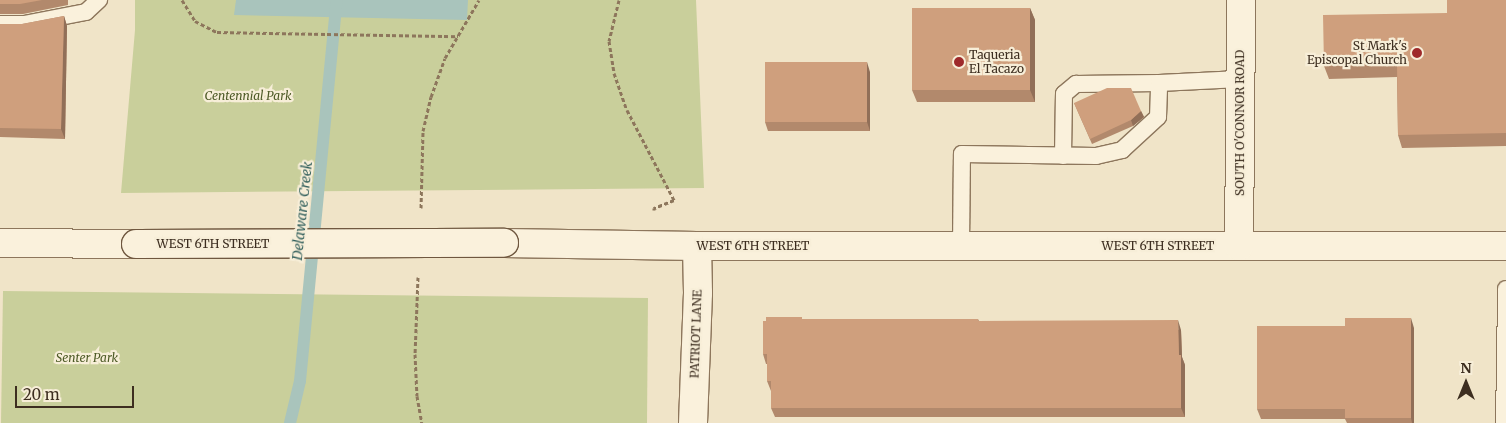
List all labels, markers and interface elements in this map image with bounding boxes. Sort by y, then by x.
place label: St Mark's Episcopal Church [1307,39,1407,67]
marker: St Mark's Episcopal Church [1411,47,1423,59]
place label: Taqueria El Tacazo [969,48,1024,76]
street label: SOUTH O'CONNOR ROAD [1233,50,1247,196]
marker: Taqueria El Tacazo [953,56,965,68]
park label: Centennial Park [205,89,291,103]
water label: Delaware Creek [288,161,316,261]
street label: WEST 6TH STREET [157,237,269,251]
street label: WEST 6TH STREET [697,239,809,253]
street label: WEST 6TH STREET [1102,239,1214,253]
street label: PATRIOT LANE [687,289,705,379]
park label: Senter Park [56,351,118,365]
north arrow [1441,358,1491,408]
text: N [1460,359,1472,377]
scale bar [18,376,136,408]
text: 20 m [23,385,60,404]

